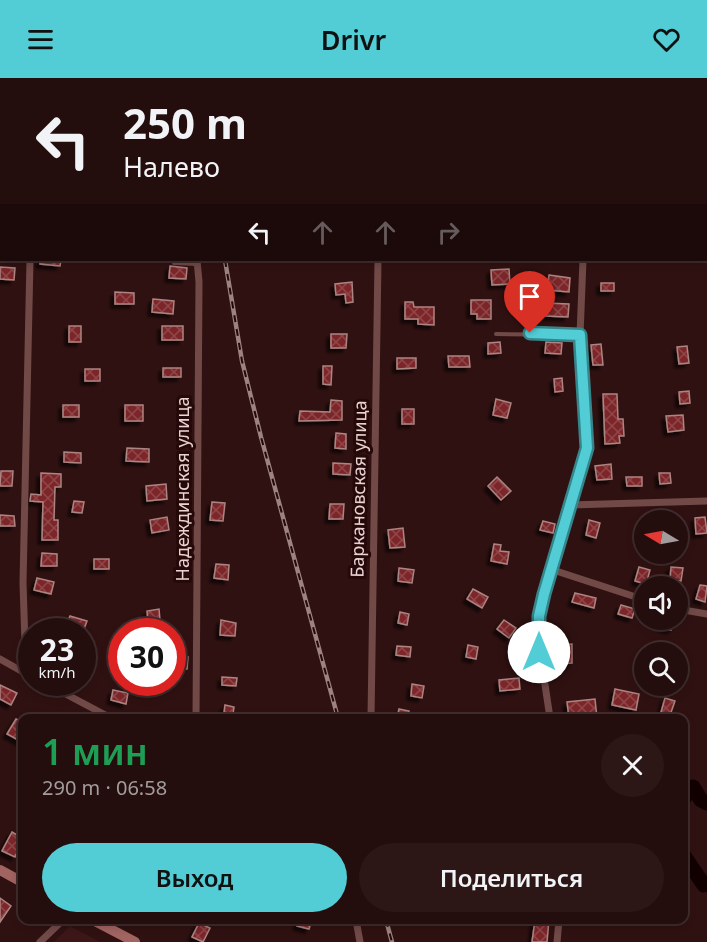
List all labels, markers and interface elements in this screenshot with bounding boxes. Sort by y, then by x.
text: Drivr [321,21,386,58]
icon: menu [24,23,57,56]
icon: heart [650,23,683,56]
text: 250 m [123,94,247,151]
icon: left [24,102,102,180]
text: Налево [123,148,220,185]
icon: left [243,216,276,249]
icon: ahead [306,216,339,249]
icon: ahead [369,216,402,249]
icon: right [432,216,465,249]
pin [504,271,555,333]
icon: arrive [513,280,546,313]
street label: Надеждинская улица [170,397,194,581]
street label: Баркановская улица [344,400,372,578]
north arrow [634,510,688,564]
map controls [634,510,688,696]
button: sound [634,576,688,630]
speed limit sign: 30 [108,618,186,696]
position arrow [507,620,571,684]
text: 23 [40,629,74,670]
button: search [634,642,688,696]
text: km/h [39,662,75,682]
text: 1 мин [42,727,148,776]
button: close [601,734,664,797]
text: 290 m · 06:58 [42,774,167,801]
button: Выход [42,843,347,912]
button: Поделиться [359,843,664,912]

